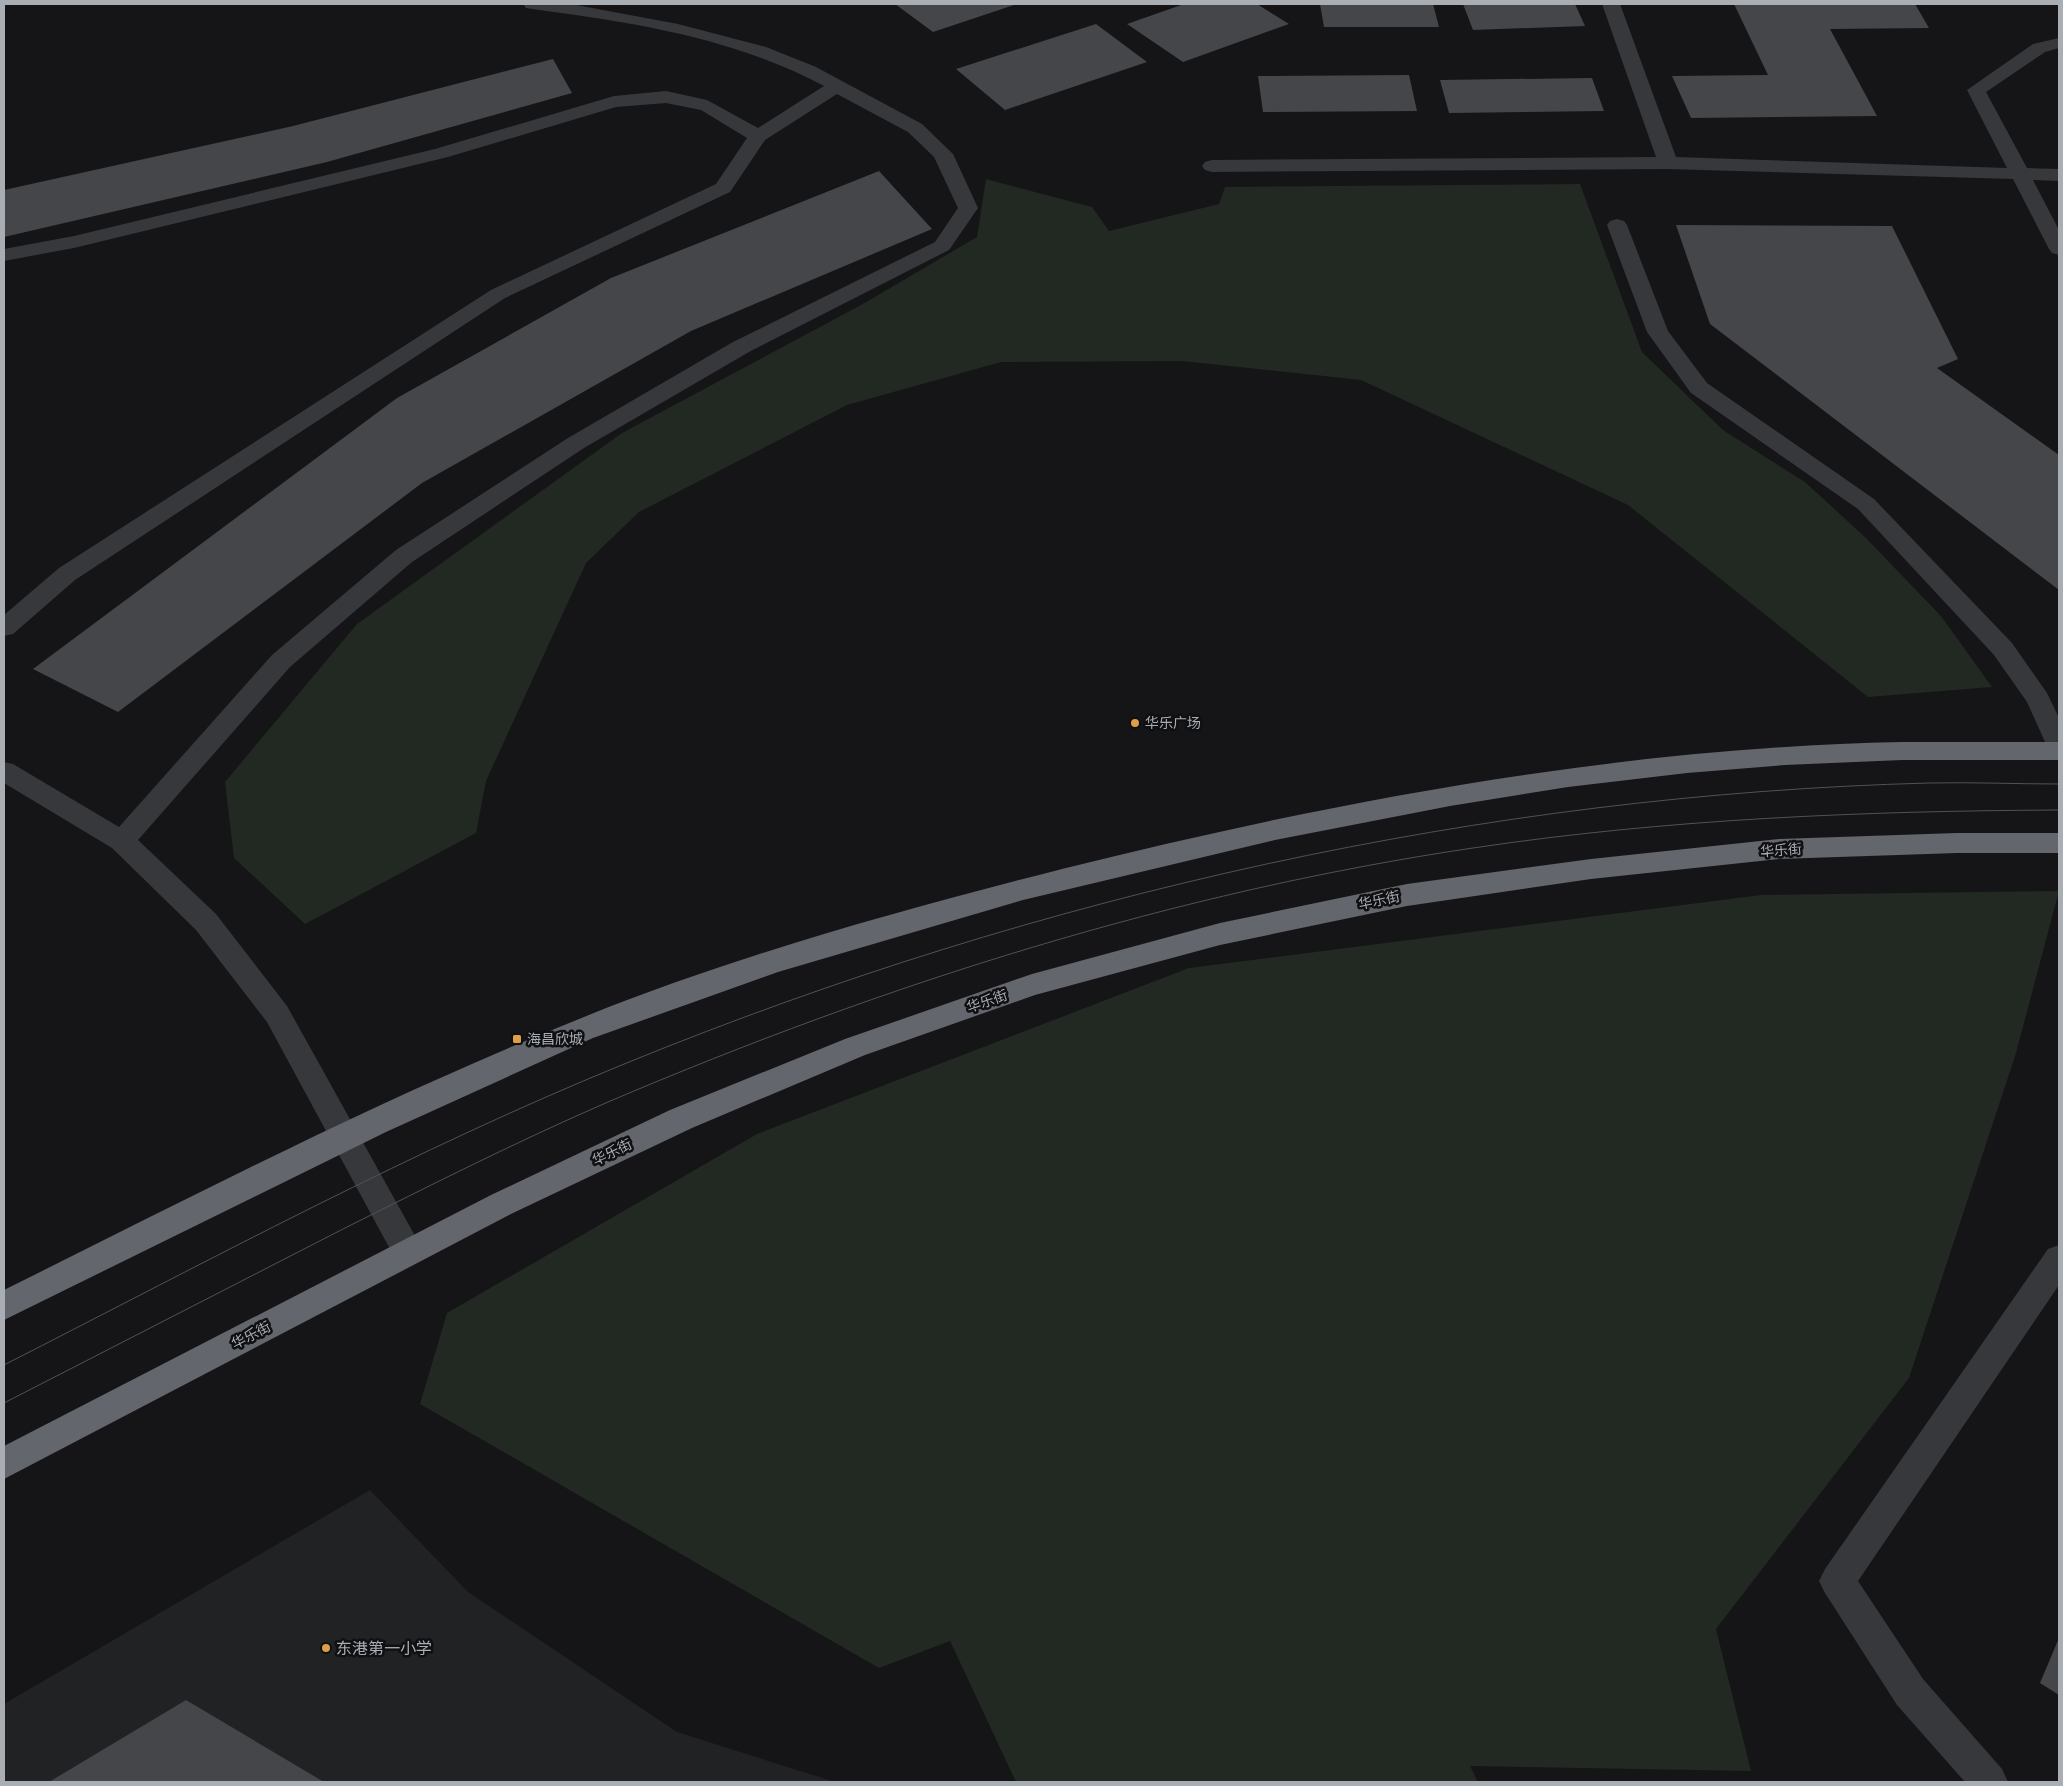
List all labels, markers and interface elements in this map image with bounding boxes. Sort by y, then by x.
place label: 华乐广场 [1145,715,1201,731]
marker: 华乐广场 [1129,717,1141,729]
street label: 华乐街 [1759,841,1803,859]
street label: 华乐街 [1357,888,1401,912]
street label: 华乐街 [965,987,1009,1015]
place label: 海昌欣城 [527,1031,583,1047]
marker: 海昌欣城 [511,1033,523,1045]
street label: 华乐街 [590,1136,634,1168]
street label: 华乐街 [229,1318,273,1352]
place label: 东港第一小学 [336,1639,432,1658]
marker: 东港第一小学 [320,1642,332,1654]

